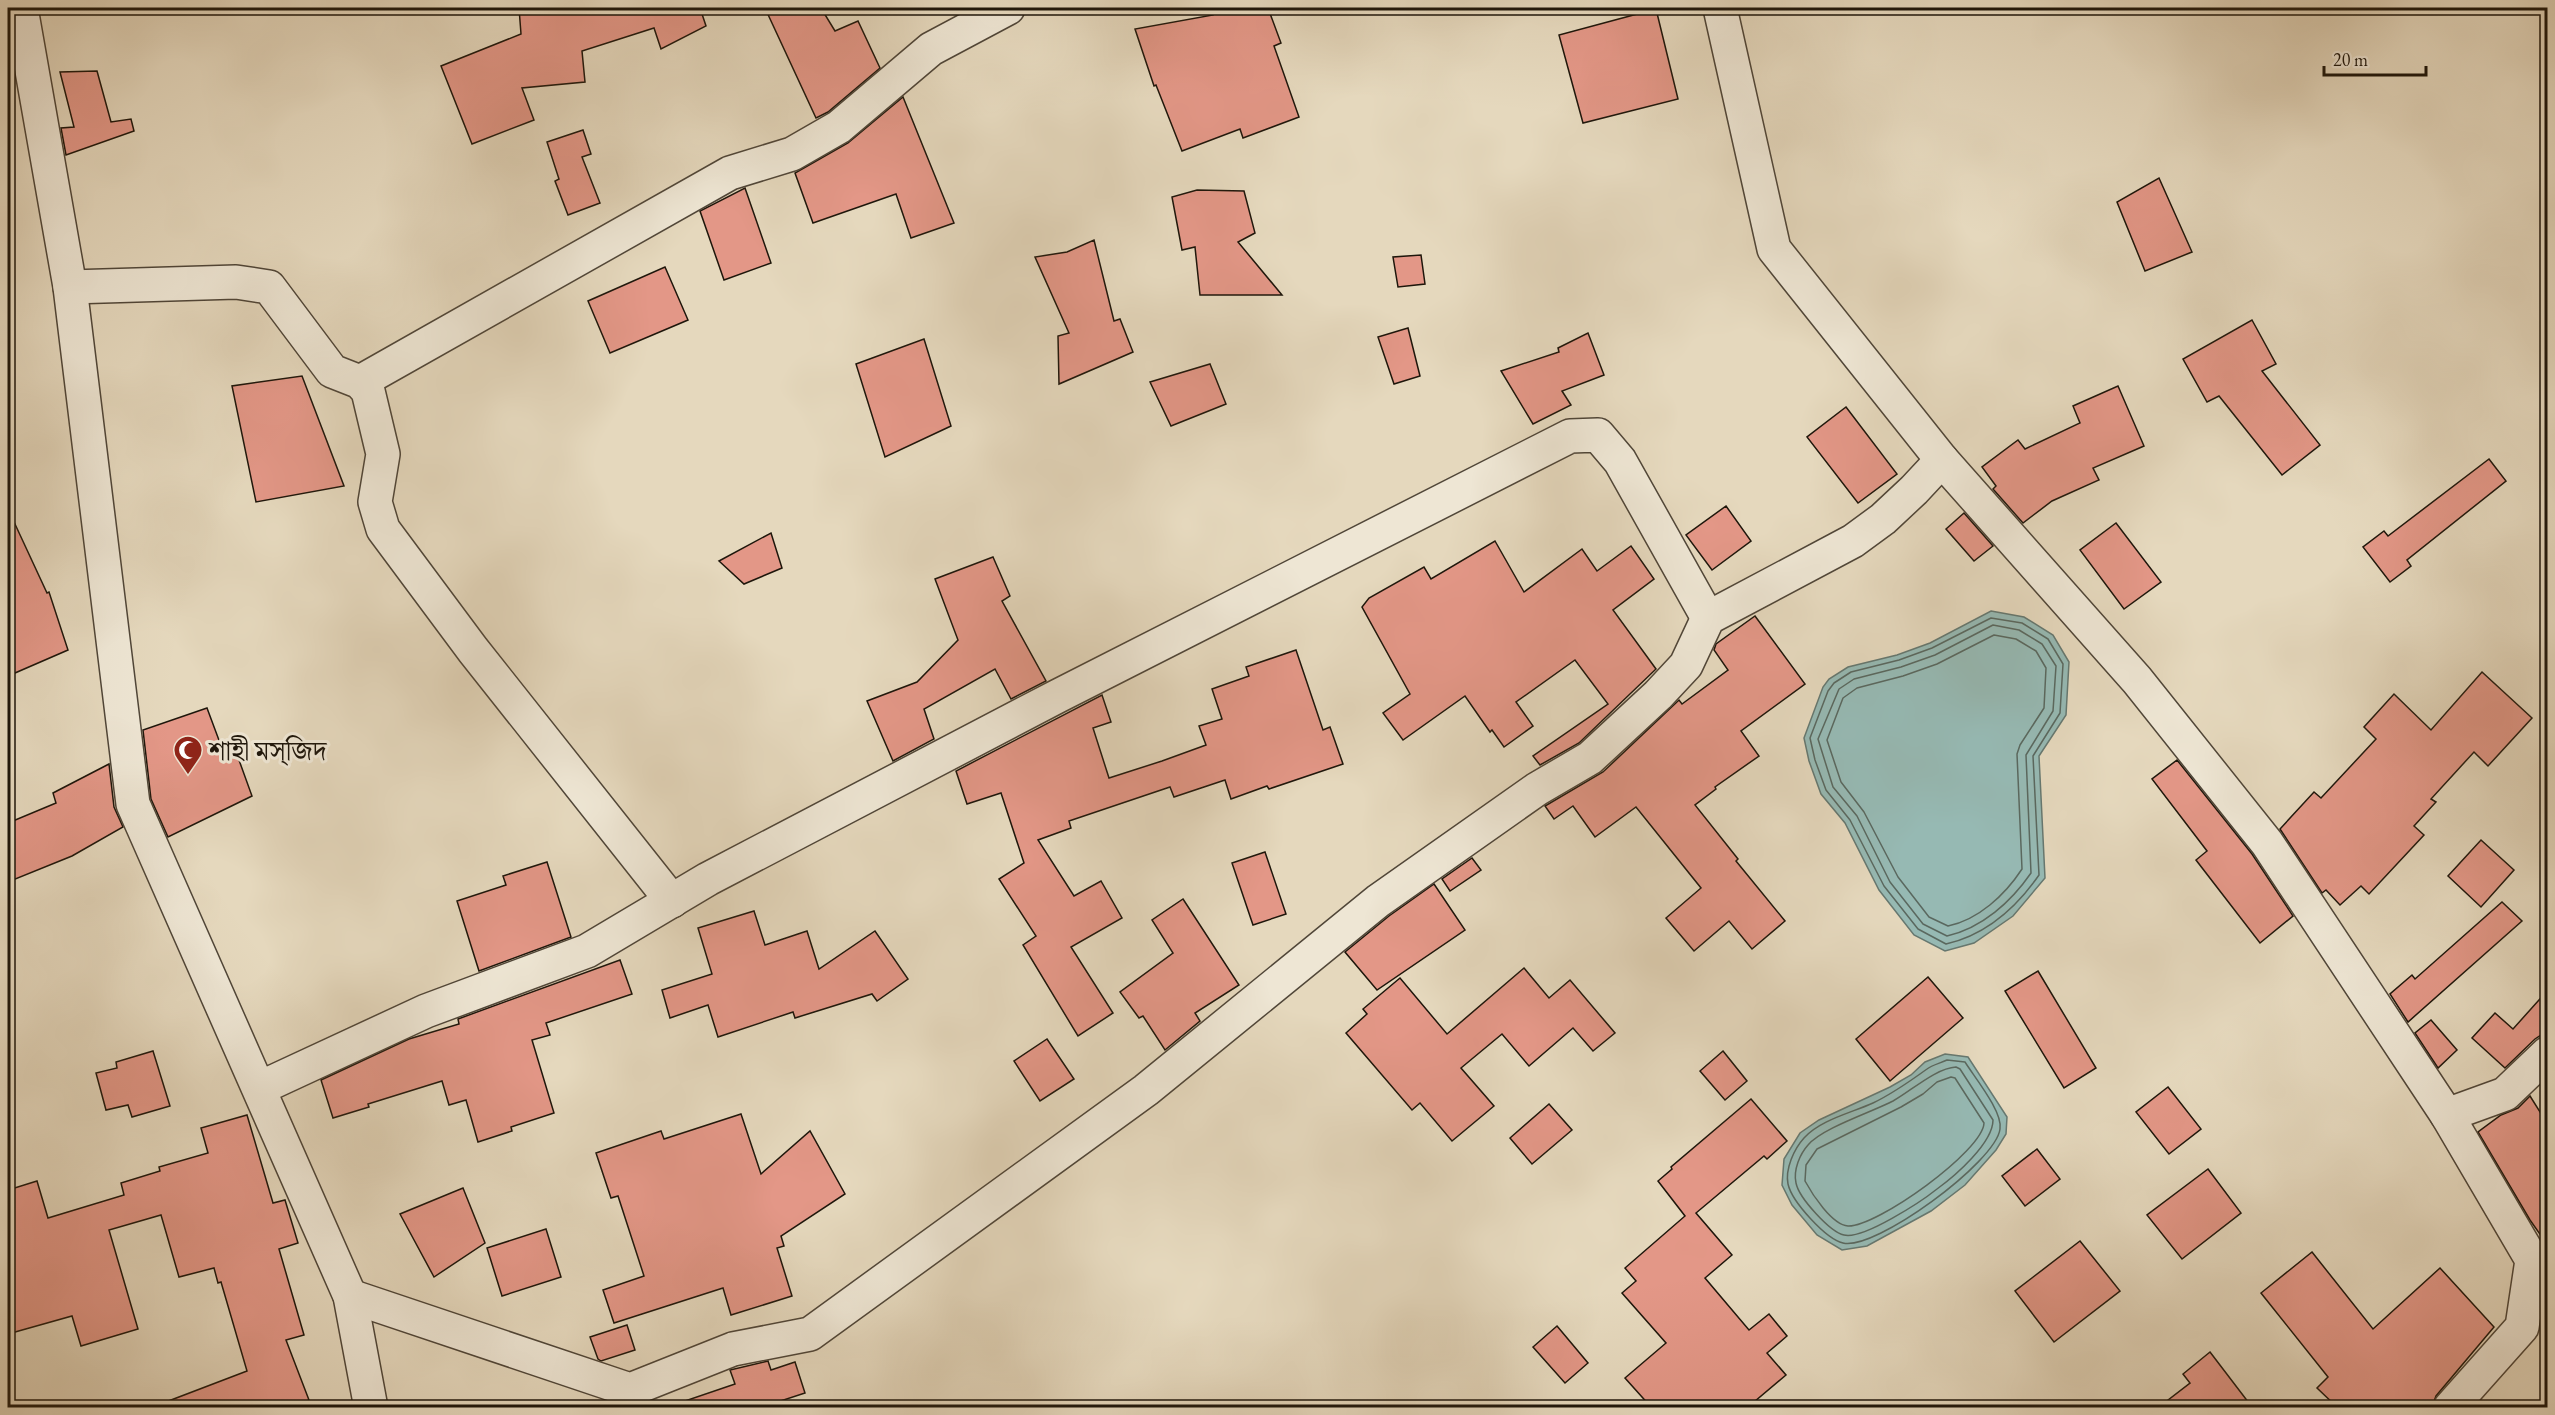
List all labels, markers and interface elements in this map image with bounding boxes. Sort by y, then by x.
scale bar [2324,39,2426,77]
text: 20 m [2333,48,2368,71]
place label: শাহী মস্জিদ [208,733,328,768]
mosque icon: শাহী মস্জিদ [172,734,204,776]

